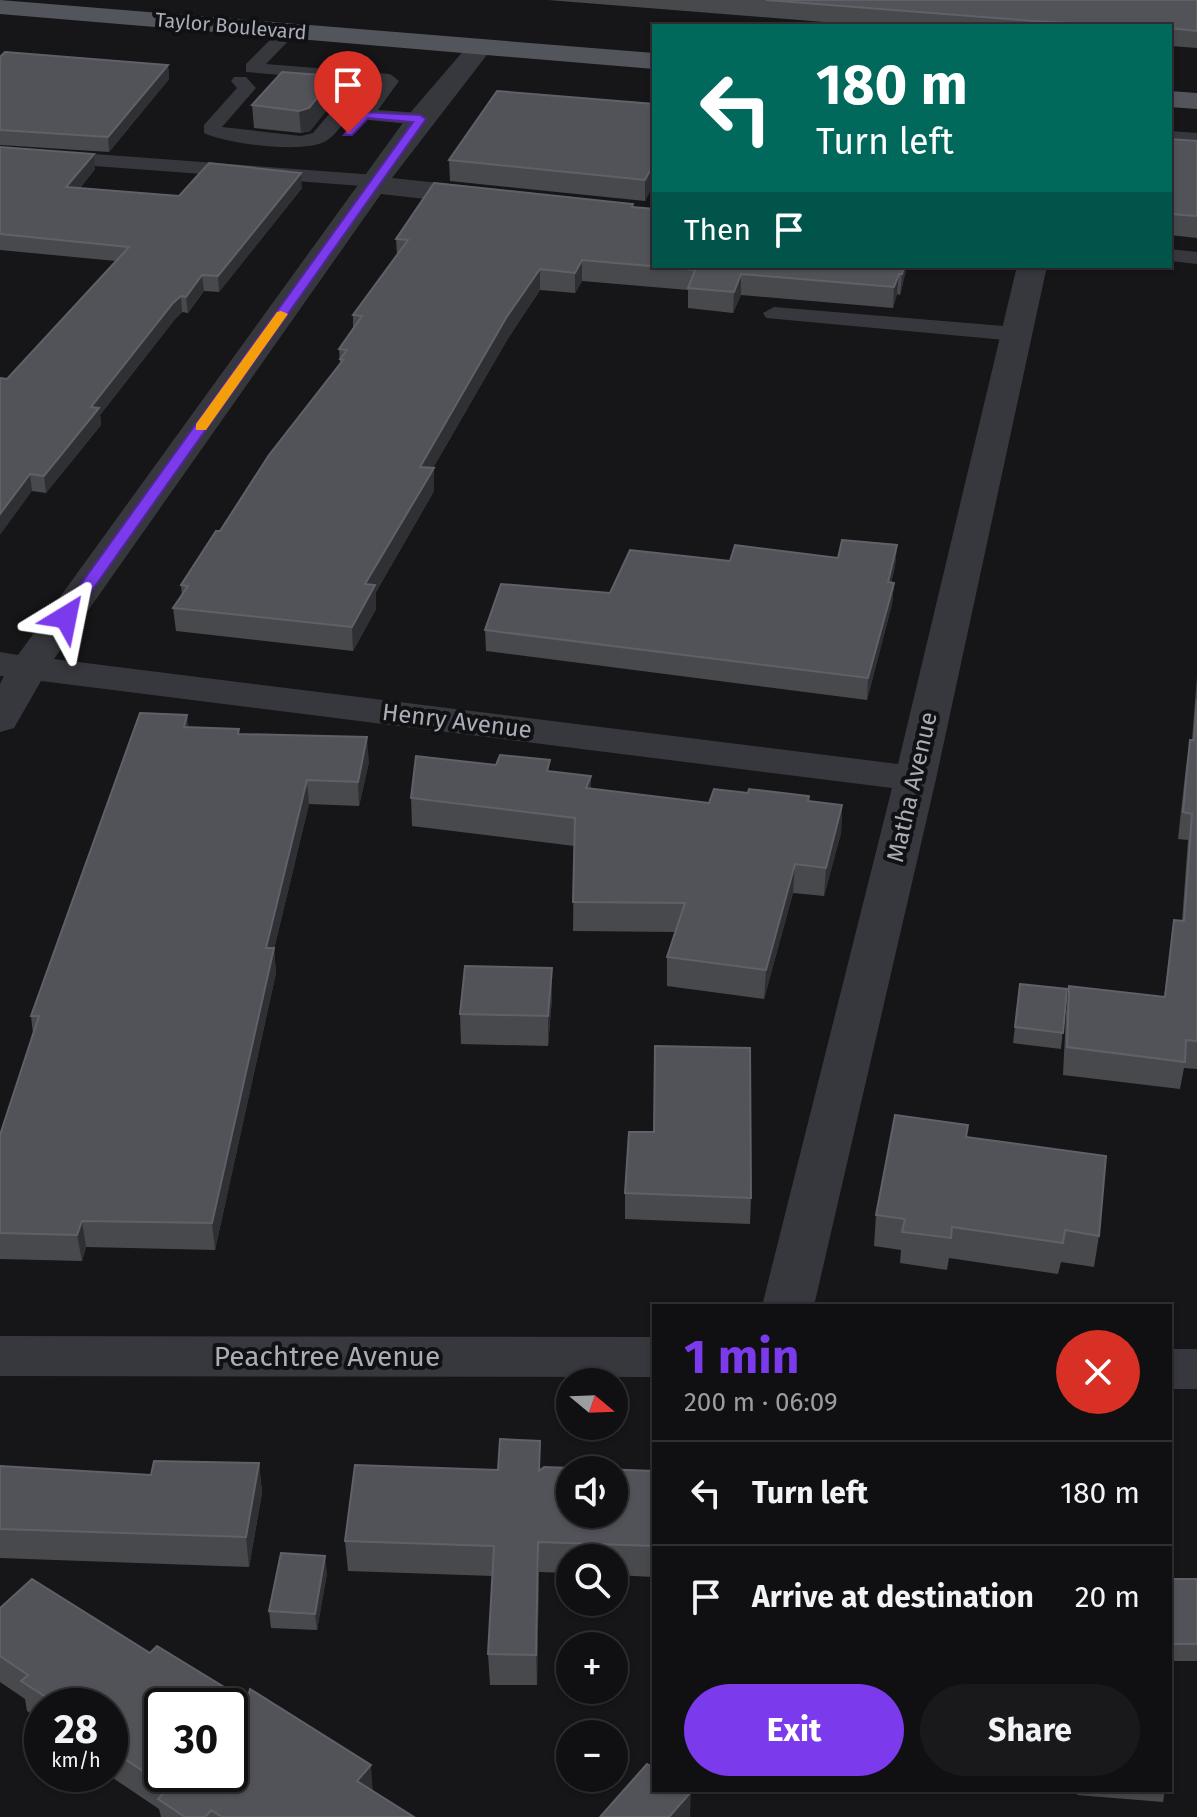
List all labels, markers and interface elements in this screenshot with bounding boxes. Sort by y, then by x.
street label: Taylor Boulevard [154,7,308,45]
pin [314,51,382,133]
text: 180 m [816,52,968,119]
icon: left [684,56,788,160]
icon: arrive [326,63,370,107]
text: Turn left [816,120,954,164]
icon: arrive [767,208,811,252]
text: Then [684,212,751,248]
position arrow [24,575,108,659]
street label: Henry Avenue [381,698,533,744]
street label: Matha Avenue [881,709,943,865]
text: 1 min [684,1328,799,1386]
button: close [1056,1330,1140,1414]
street label: Peachtree Avenue [214,1340,440,1373]
north arrow [556,1368,628,1440]
map controls [556,1368,628,1792]
text: 200 m · 06:09 [684,1387,838,1418]
button: sound [556,1456,628,1528]
icon: left [684,1471,728,1515]
text: Turn left [752,1475,868,1511]
text: 180 m [1060,1475,1140,1511]
button: search [556,1544,628,1616]
icon: arrive [684,1575,728,1619]
text: Arrive at destination [752,1579,1034,1615]
text: 20 m [1075,1579,1140,1615]
button: + [556,1632,628,1704]
button: Exit [684,1684,904,1776]
button: Share [920,1684,1140,1776]
speed limit sign: 30 [144,1688,248,1792]
text: 28 [54,1706,98,1754]
button: − [556,1720,628,1792]
text: km/h [51,1748,101,1772]

